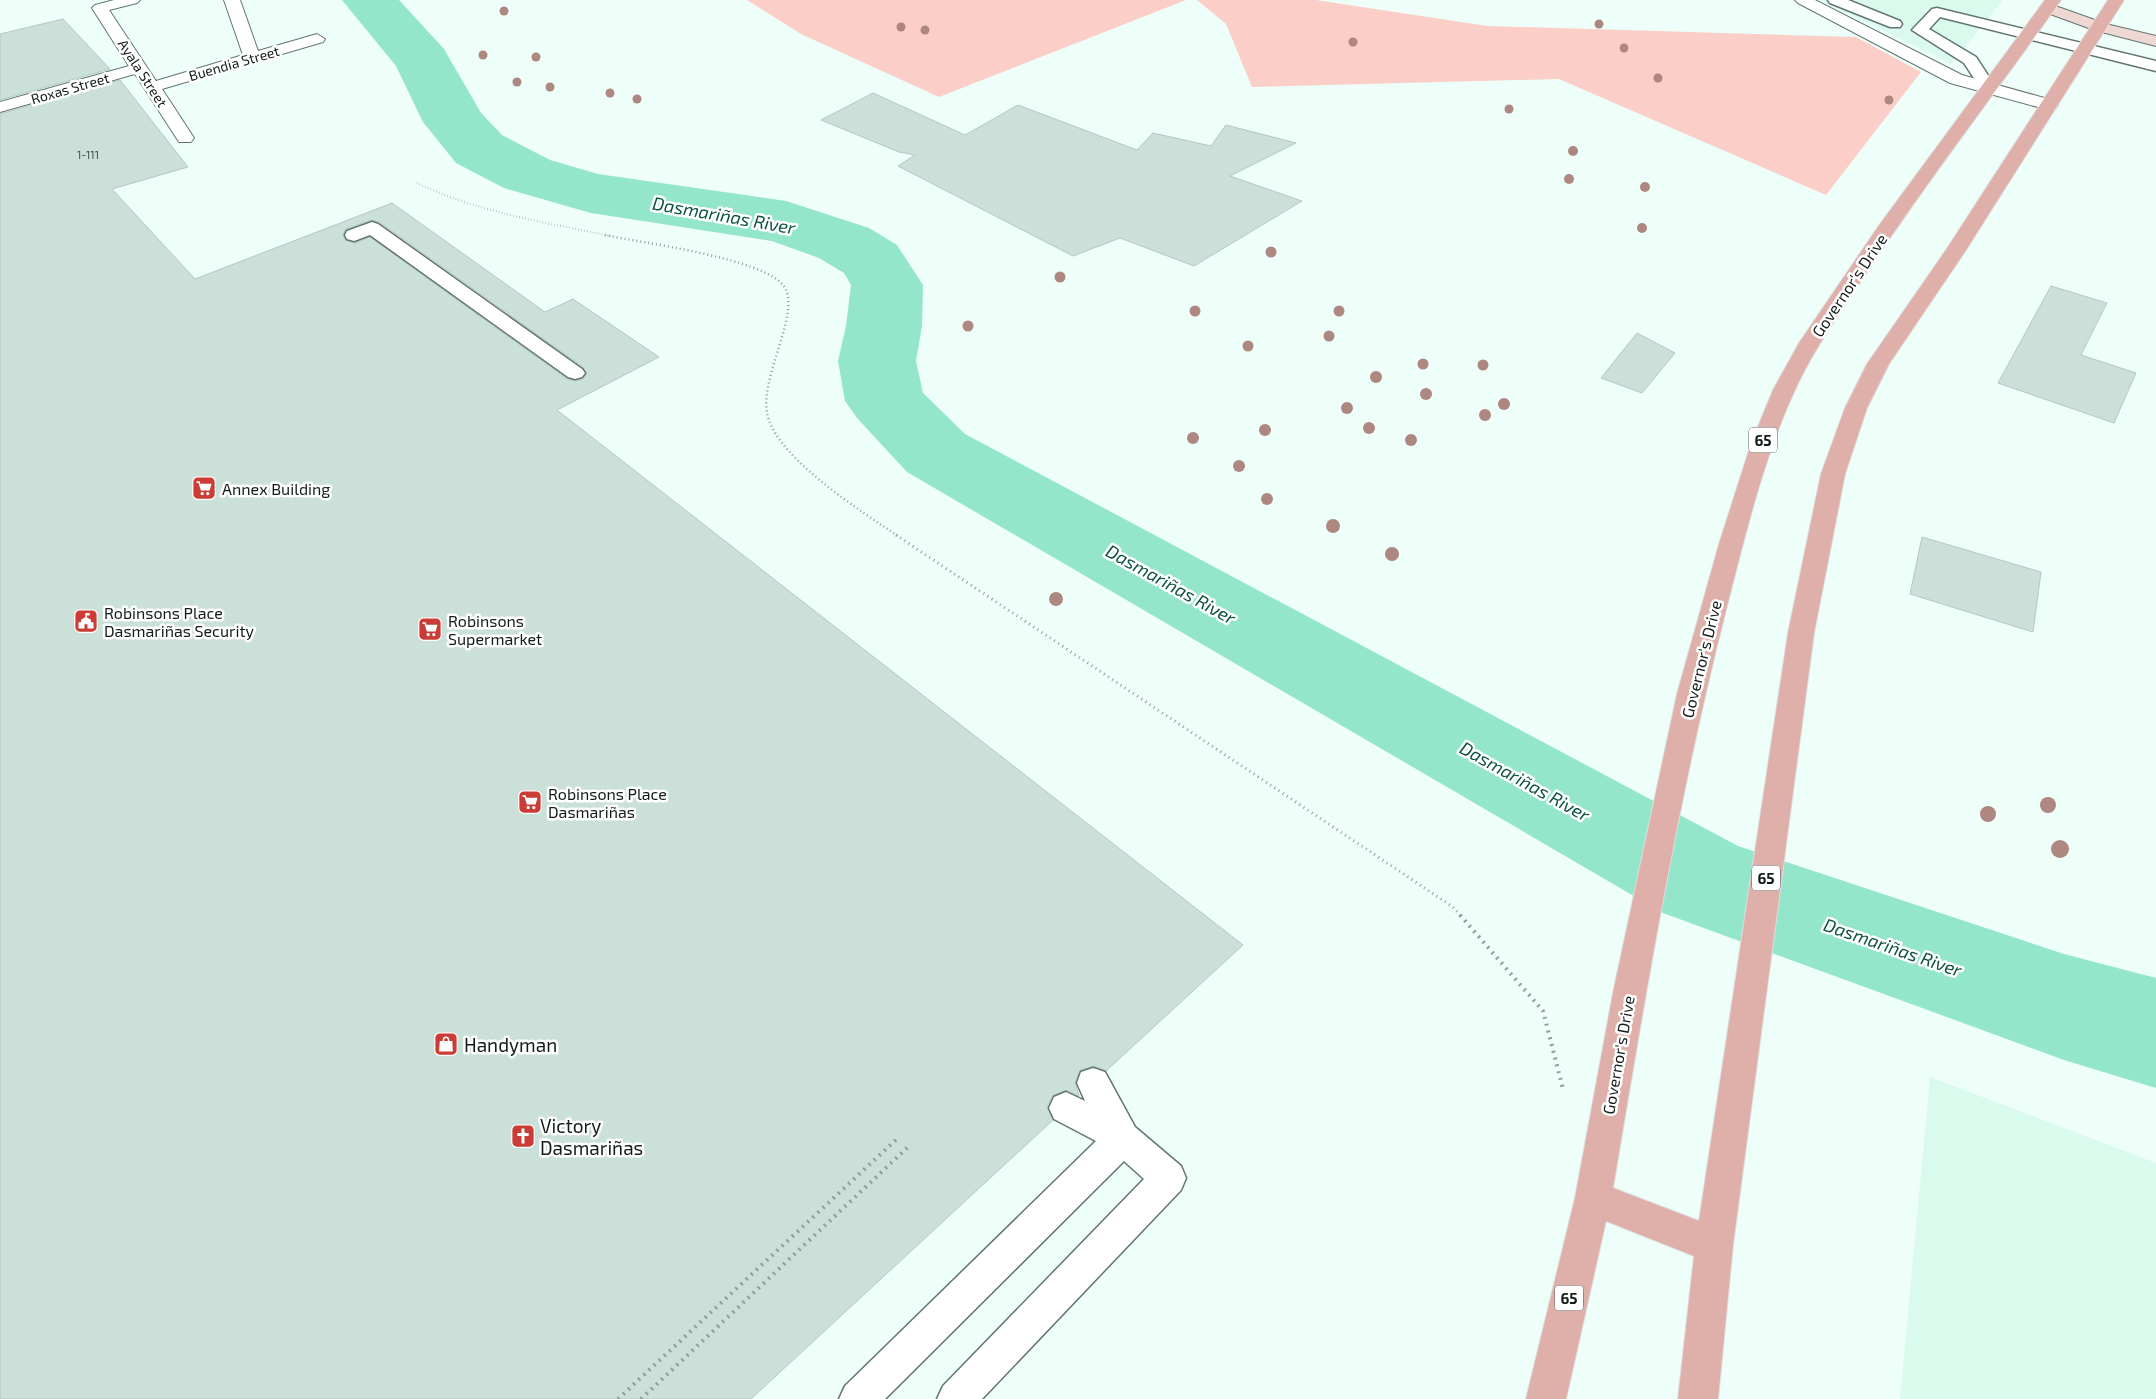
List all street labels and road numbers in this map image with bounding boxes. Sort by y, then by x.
street label: Ayala Street [115,36,171,110]
street label: Buendia Street [187,42,281,84]
street label: Roxas Street [29,69,111,107]
street label: Governor's Drive [1807,230,1891,340]
road number: 65 [1749,428,1777,452]
street label: Governor's Drive [1677,598,1725,720]
road number: 65 [1752,866,1780,890]
street label: Governor's Drive [1598,994,1638,1116]
road number: 65 [1555,1286,1583,1310]

